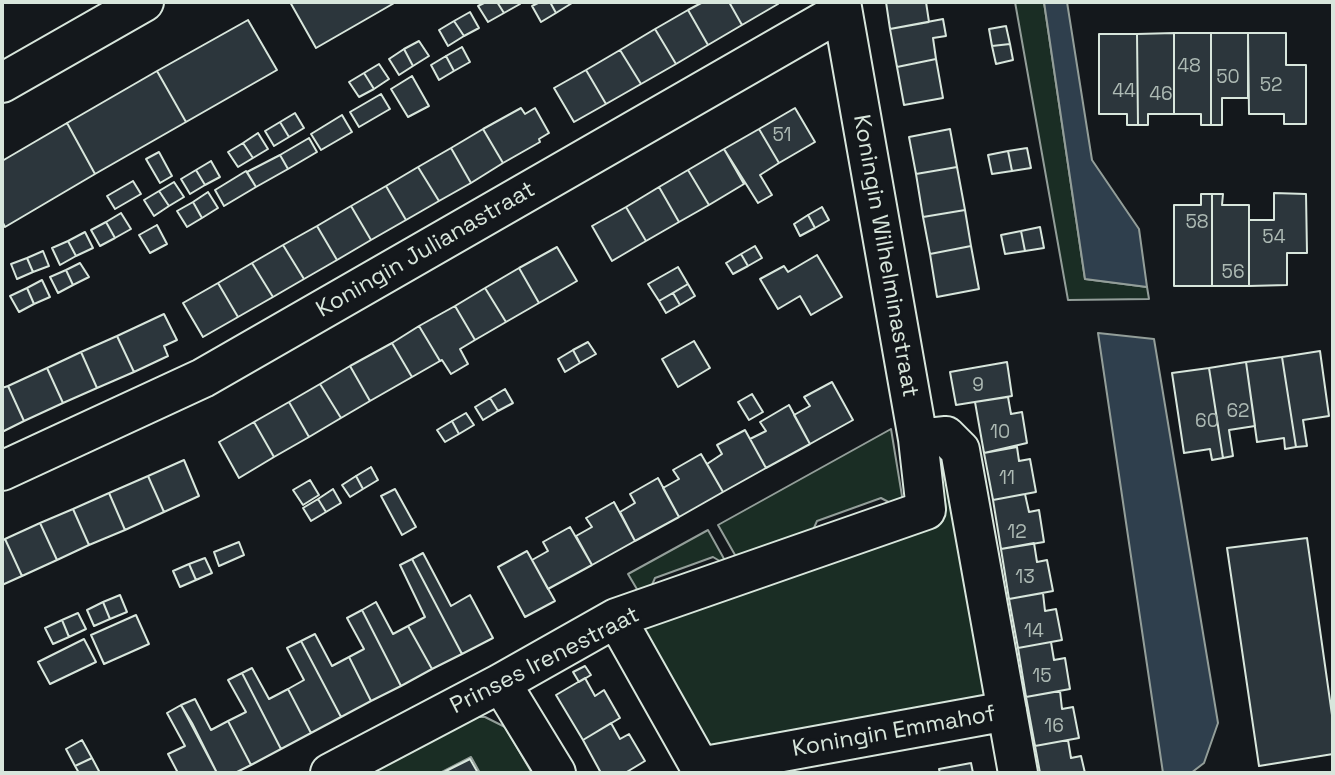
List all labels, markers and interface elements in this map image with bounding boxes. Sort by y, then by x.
house number: 48 [1177,56,1201,78]
house number: 50 [1216,67,1240,89]
house number: 52 [1260,75,1282,97]
house number: 44 [1112,81,1136,103]
house number: 46 [1149,84,1173,106]
street label: Koningin Wilhelminastraat [847,113,923,399]
house number: 51 [772,125,792,147]
street label: Koningin Julianastraat [312,176,540,324]
house number: 58 [1185,212,1209,234]
house number: 54 [1262,227,1286,249]
house number: 56 [1221,262,1245,284]
house number: 9 [972,375,984,397]
house number: 62 [1226,401,1250,423]
house number: 60 [1195,411,1219,433]
house number: 10 [990,422,1010,444]
house number: 11 [999,468,1015,490]
house number: 12 [1007,522,1027,544]
house number: 13 [1015,567,1035,589]
street label: Prinses Irenestraat [446,601,644,721]
house number: 14 [1024,621,1044,643]
house number: 15 [1032,666,1052,688]
street label: Koningin Emmahof [790,701,998,763]
house number: 16 [1044,716,1064,738]

